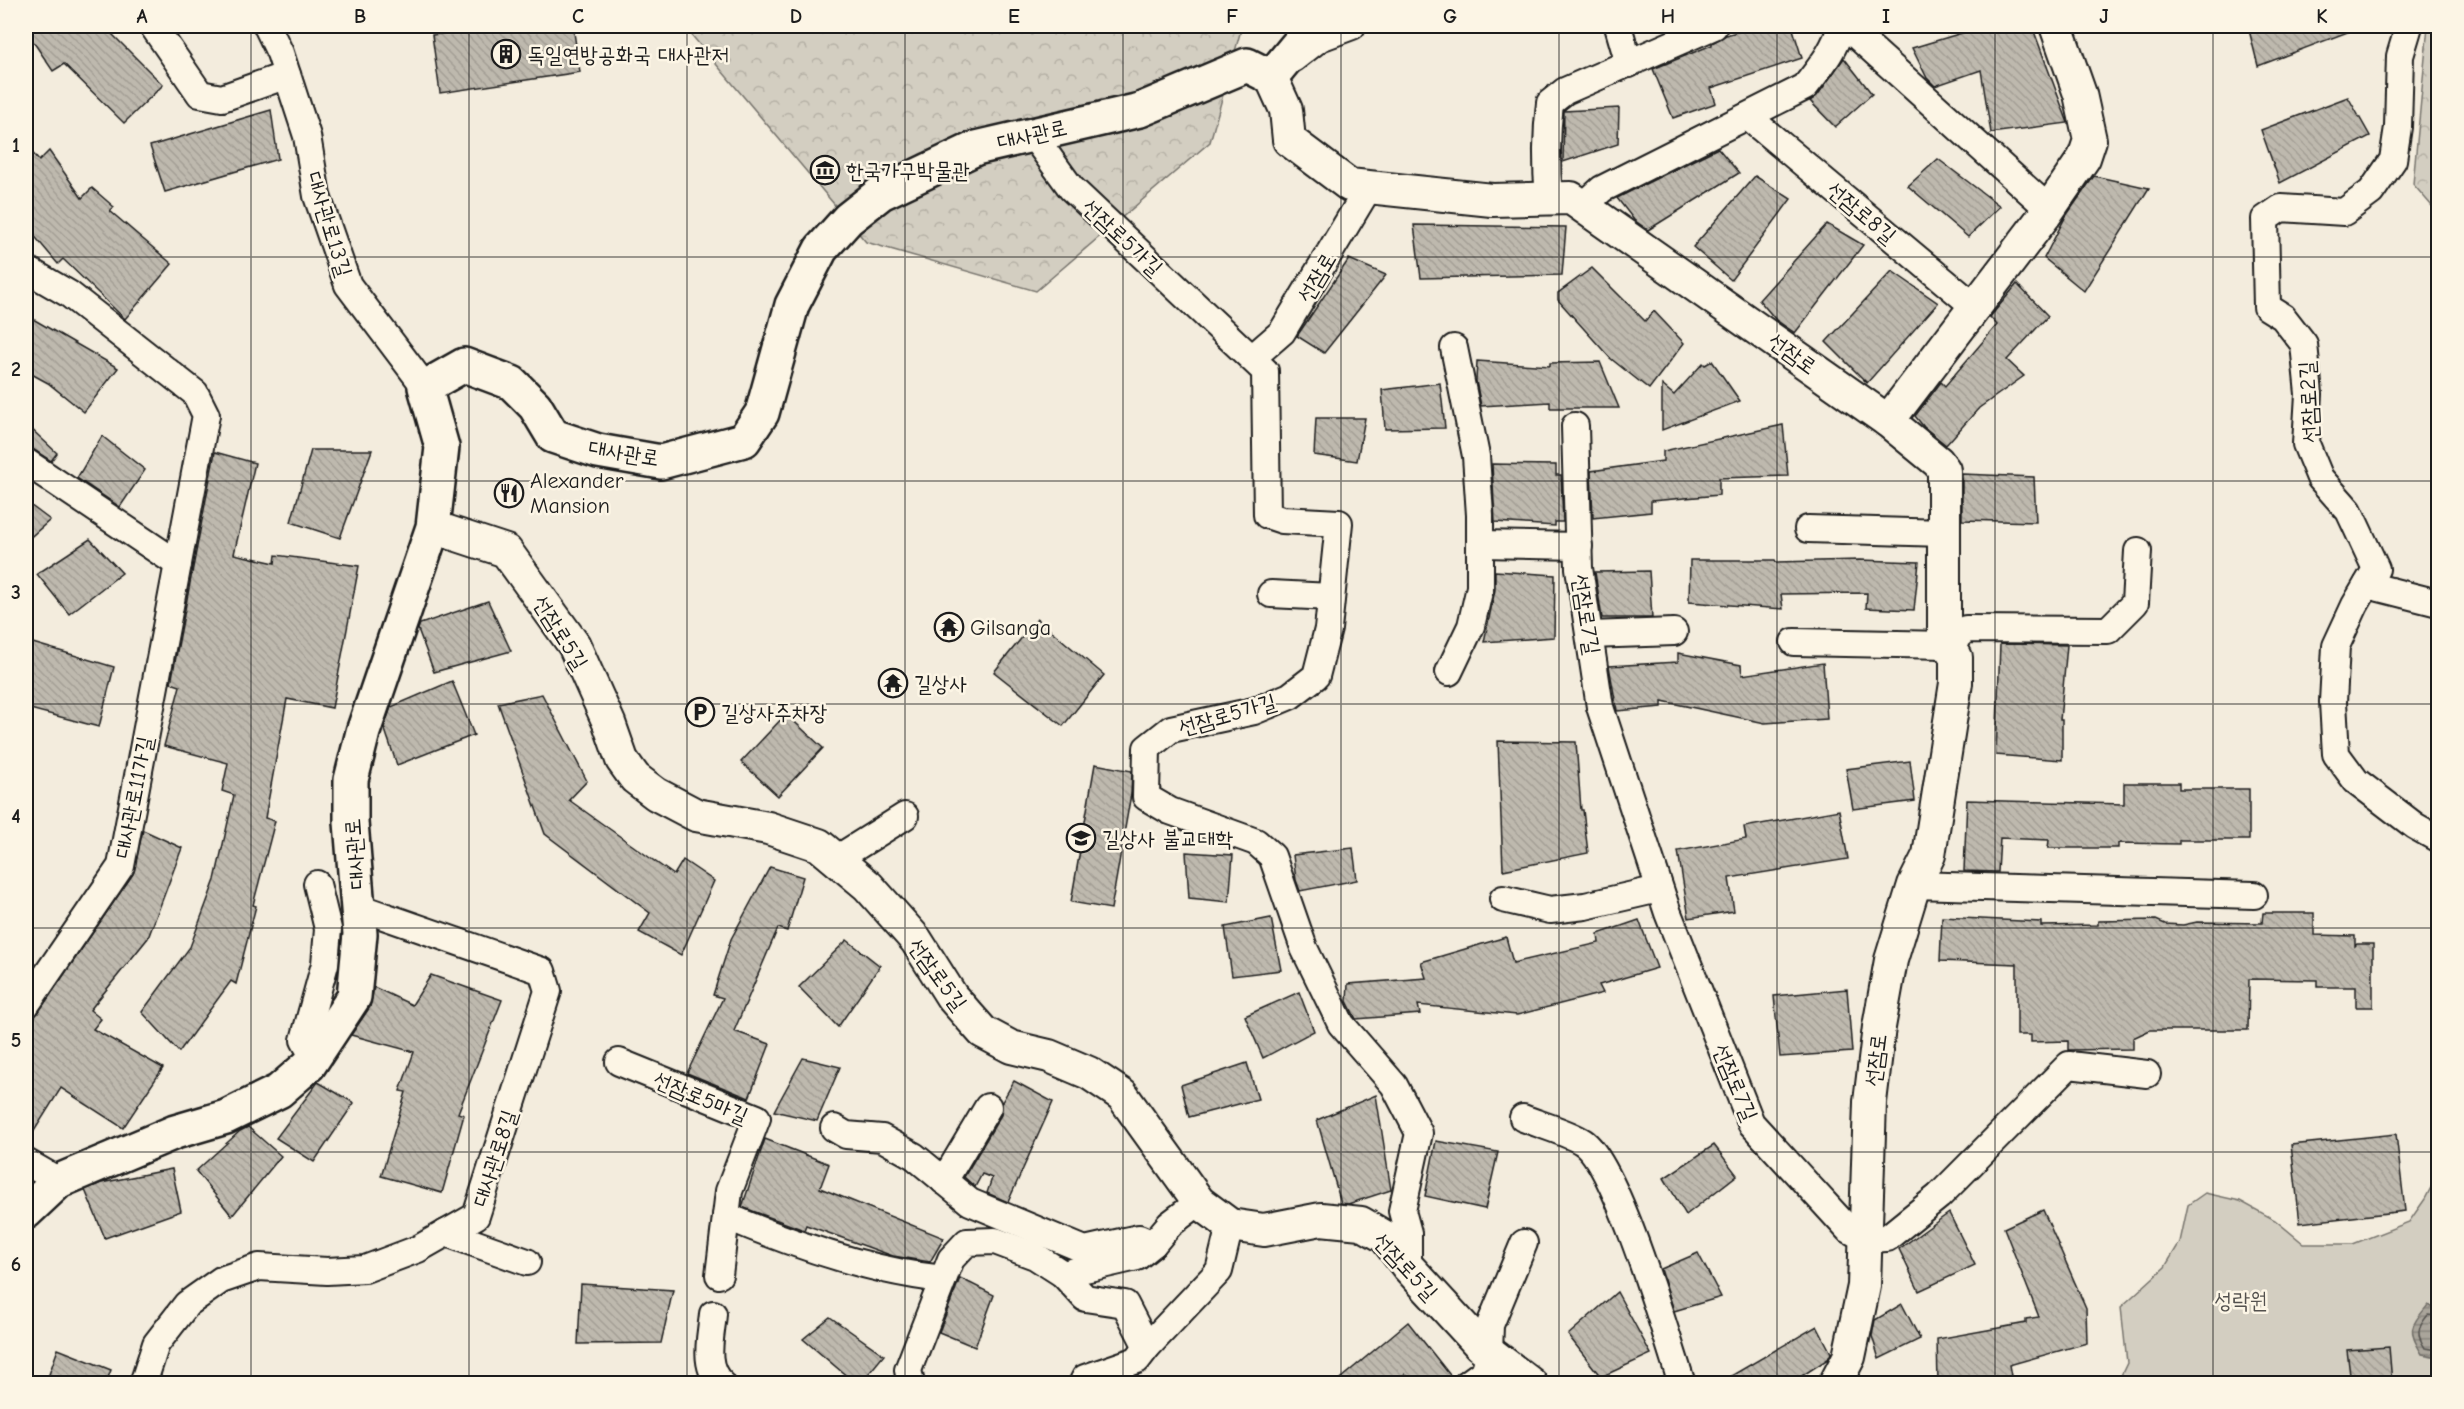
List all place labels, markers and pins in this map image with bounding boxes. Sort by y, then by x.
building icon: 독일연방공화국 대사관저 [490,38,522,70]
place label: 독일연방공화국 대사관저 [527,42,729,68]
museum icon: 한국가구박물관 [809,154,841,186]
place label: 한국가구박물관 [846,158,970,184]
place label: Alexander Mansion [530,468,624,519]
restaurant icon: Alexander Mansion [493,477,525,509]
temple icon: Gilsanga [933,611,965,643]
place label: Gilsanga [970,615,1051,641]
temple icon: 길상사 [877,667,909,699]
place label: 길상사 [914,671,967,697]
parking icon: 길상사주차장 [684,696,716,728]
place label: 길상사주차장 [721,700,828,726]
school or university icon: 길상사 불교대학 [1065,822,1097,854]
place label: 길상사 불교대학 [1102,826,1234,852]

